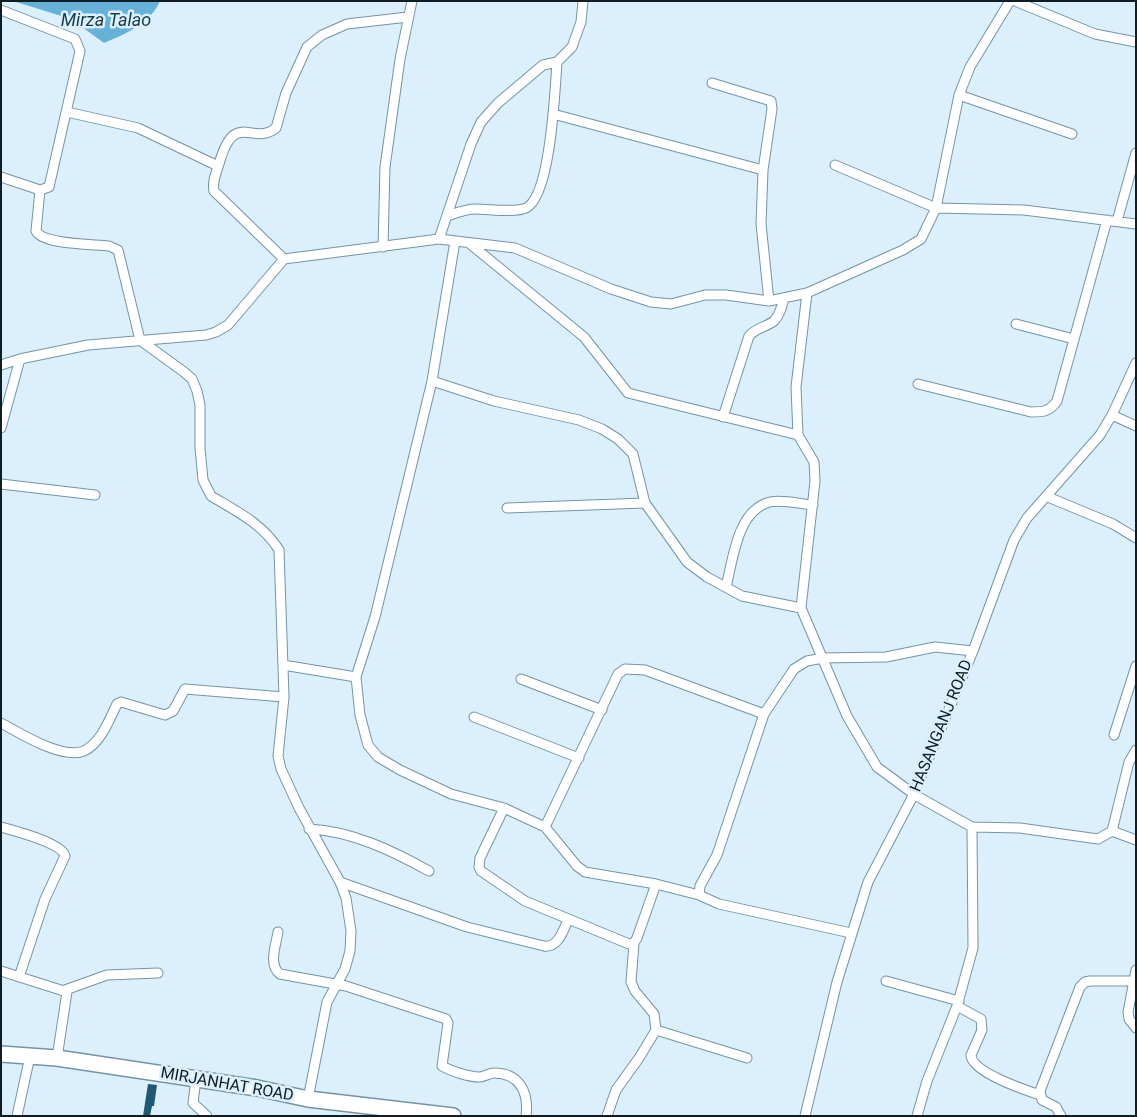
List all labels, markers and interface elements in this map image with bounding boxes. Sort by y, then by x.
water label: Mirza Talao [61,10,151,32]
street label: HASANGANJ ROAD [907,657,977,795]
street label: MIRJANHAT ROAD [159,1064,295,1106]

